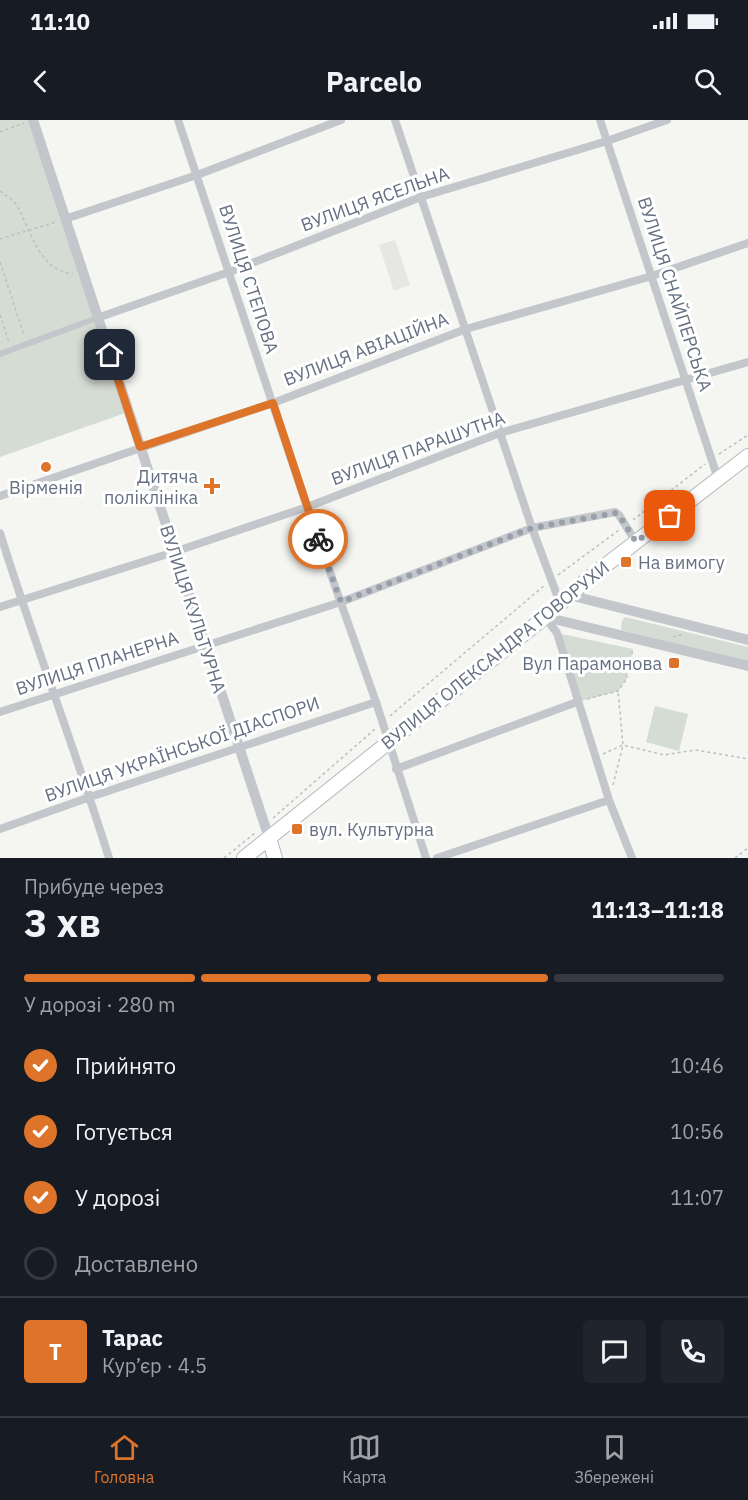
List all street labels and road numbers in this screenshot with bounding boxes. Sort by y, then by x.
street label: ВУЛИЦЯ ЯСЕЛЬНА [298,161,453,237]
street label: ВУЛИЦЯ СНАЙПЕРСЬКА [633,194,717,395]
street label: ВУЛИЦЯ СТЕПОВА [214,202,284,357]
street label: ВУЛИЦЯ АВІАЦІЙНА [280,307,452,391]
street label: ВУЛИЦЯ ПАРАШУТНА [328,406,509,490]
street label: ВУЛИЦЯ КУЛЬТУРНА [155,522,231,697]
street label: ВУЛИЦЯ ОЛЕКСАНДРА ГОВОРУХИ [376,556,614,754]
street label: ВУЛИЦЯ ПЛАНЕРНА [13,626,182,700]
street label: ВУЛИЦЯ УКРАЇНСЬКОЇ ДІАСПОРИ [42,691,322,807]

